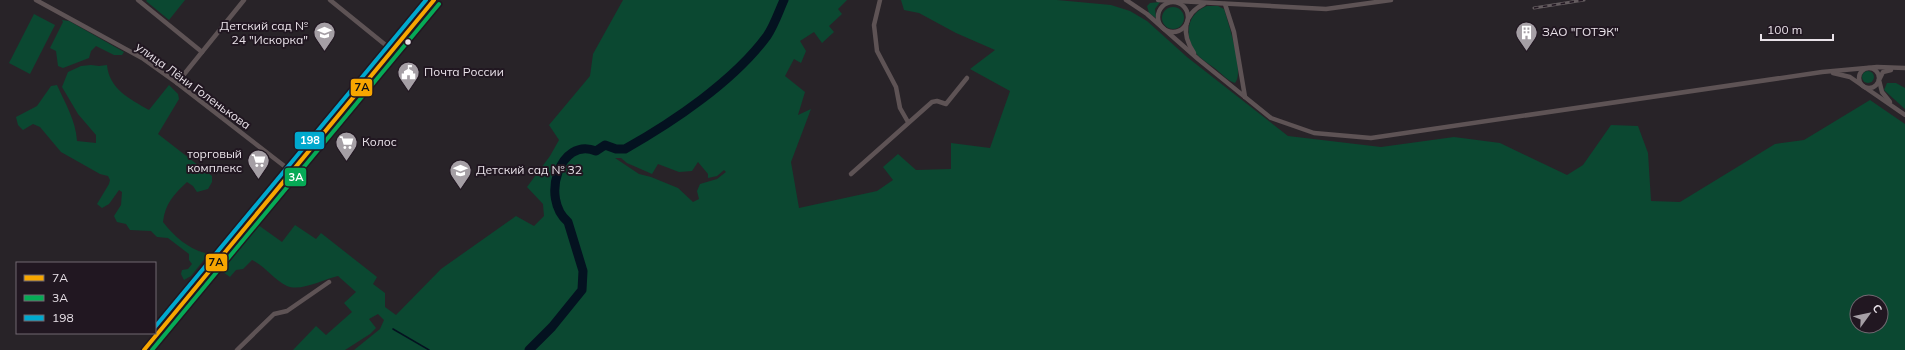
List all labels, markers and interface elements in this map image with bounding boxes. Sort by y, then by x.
scale bar [1761,16,1833,42]
place label: Детский сад № 24 "Искорка" [220,18,308,47]
building icon: ЗАО "ГОТЭК" [1513,19,1539,52]
school or university icon: Детский сад № 24 "Искорка" [311,20,337,53]
text: 100 m [1767,22,1802,37]
place label: ЗАО "ГОТЭК" [1542,24,1619,39]
unlabelled marker [403,37,413,47]
street label: улица Лёни Голенькова [133,39,254,132]
public building icon: Почта России [395,59,421,92]
place label: Почта России [424,64,504,79]
line badge: 7А [350,78,373,97]
text: 7А [355,80,370,94]
supermarket icon: Колос [333,129,359,162]
line badge: 198 [294,131,325,150]
text: 198 [300,133,320,147]
place label: Колос [362,134,397,149]
place label: торговый комплекс [187,146,242,175]
supermarket icon: торговый комплекс [245,148,271,181]
school or university icon: Детский сад № 32 [448,157,474,190]
place label: Детский сад № 32 [476,162,582,177]
line badge: 3А [284,167,307,187]
text: 3А [289,170,304,184]
line badge: 7А [205,253,228,272]
text: 7А [209,255,224,269]
legend [16,262,156,334]
text: 7А [52,270,68,285]
text: 3А [52,290,68,305]
north arrow [1849,294,1889,334]
text: С [1869,302,1886,316]
text: 198 [52,310,74,325]

